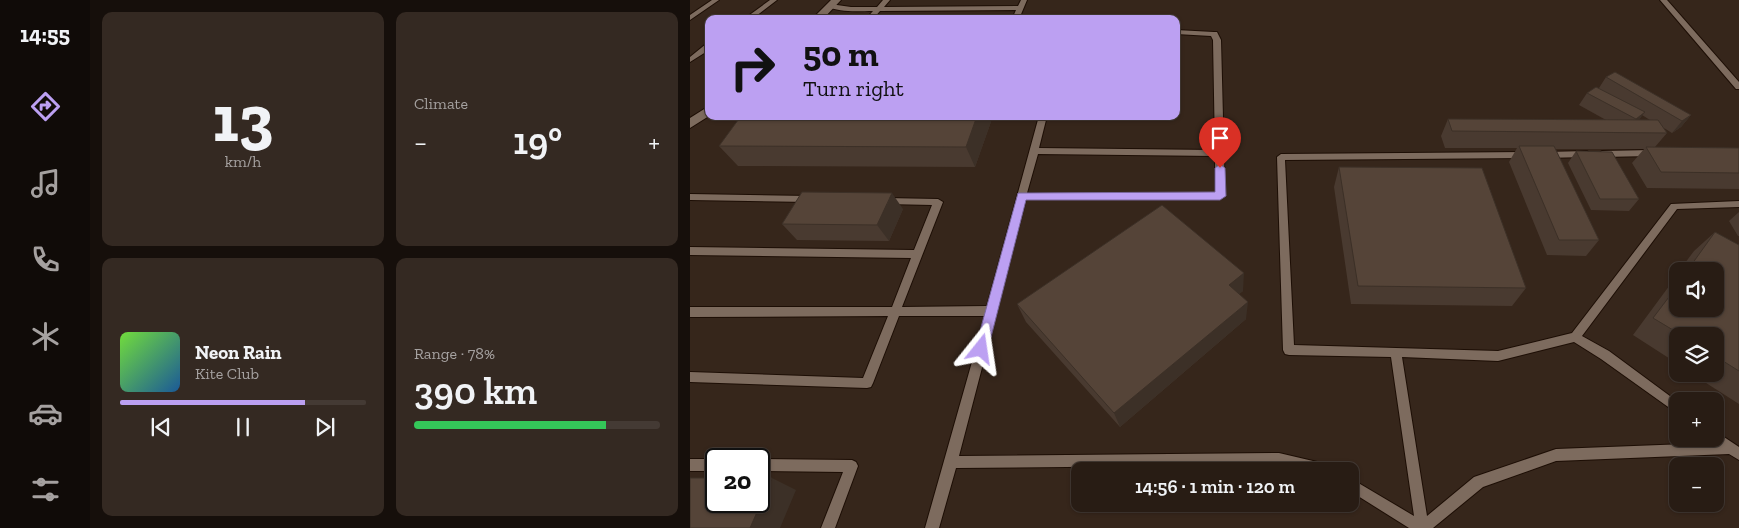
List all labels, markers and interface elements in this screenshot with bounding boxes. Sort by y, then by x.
text: 14:55 [20,21,70,48]
text: 50 m [803,33,879,75]
icon: right [720,35,785,100]
text: Turn right [803,75,904,102]
text: 13 [213,80,273,158]
icon: directions [28,89,63,124]
text: Climate [414,94,468,113]
pin [1199,117,1241,168]
text: 19° [513,118,562,164]
icon: arrive [1206,124,1234,152]
text: − [414,126,427,159]
text: + [648,126,660,159]
text: km/h [225,152,261,171]
icon: music [28,166,63,201]
icon: phone [28,242,63,277]
map controls [1669,262,1724,512]
button: sound [1669,262,1724,317]
icon: climate [28,319,63,354]
position arrow [954,322,1006,374]
button: layers [1669,327,1724,382]
text: Neon Rain [195,341,282,364]
text: Range · 78% [414,344,495,363]
text: Kite Club [195,364,259,383]
text: 390 km [414,368,537,414]
button: + [1669,392,1724,447]
icon: car [28,396,63,431]
icon: previous [147,413,175,441]
icon: pause [229,413,257,441]
icon: next [311,413,339,441]
speed limit sign: 20 [705,448,770,513]
button: − [1669,457,1724,512]
icon: filters [28,472,63,507]
text: 14:56 · 1 min · 120 m [1135,475,1295,498]

